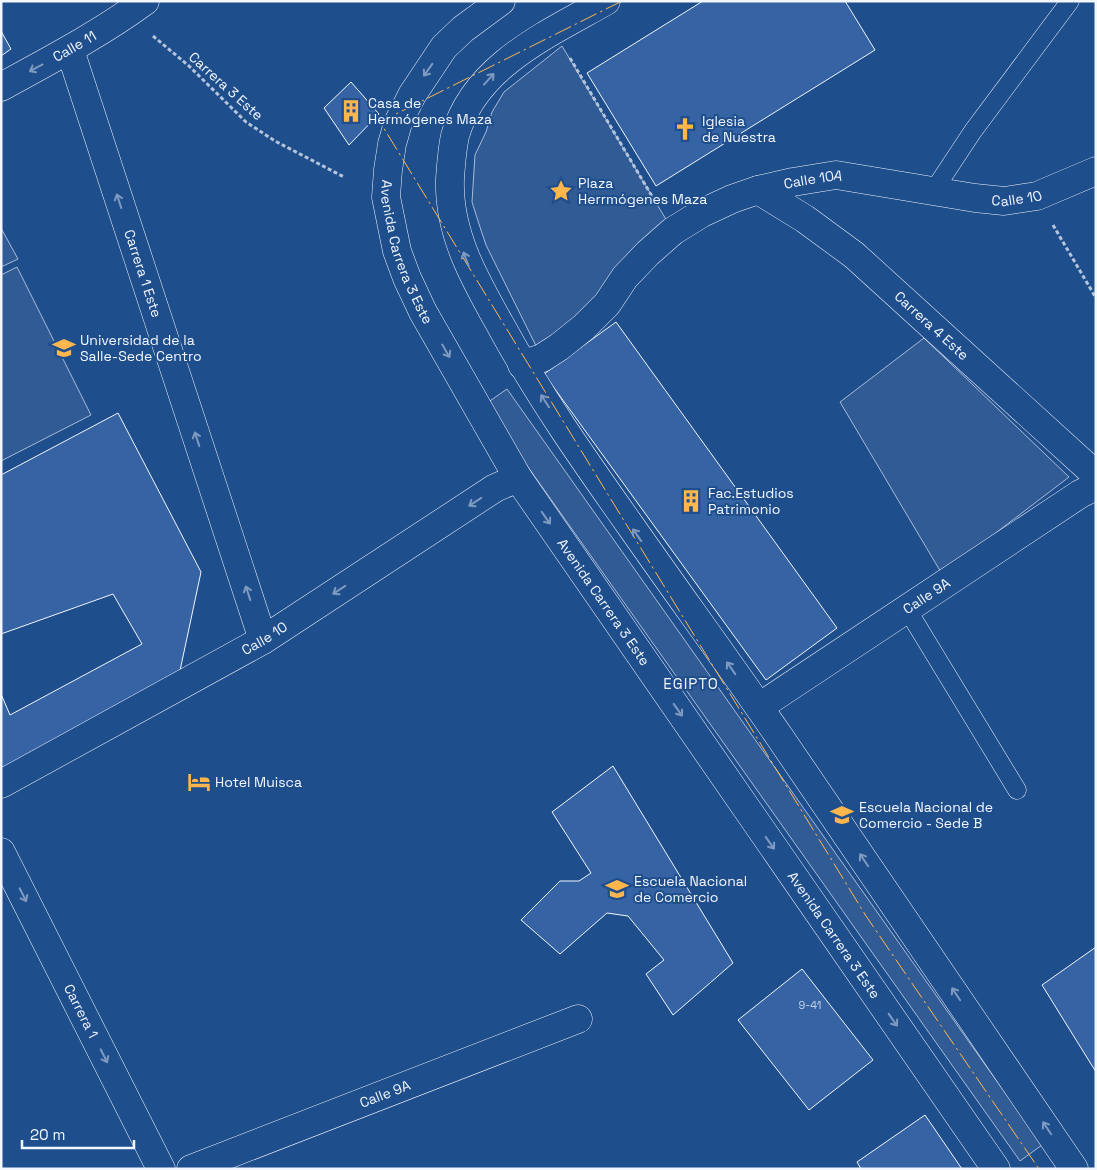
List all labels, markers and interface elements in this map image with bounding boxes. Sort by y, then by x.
street label: Calle 11 [49,26,100,66]
street label: Carrera 3 Este [185,48,267,124]
one-way arrow [423,63,433,77]
one-way arrow [29,64,43,74]
one-way arrow [483,73,495,86]
place label: Casa de Hermógenes Maza [368,94,492,128]
building icon: Casa de Hermógenes Maza [338,98,364,124]
place label: Iglesia de Nuestra [702,112,776,146]
church icon: Iglesia de Nuestra [672,116,698,142]
street label: Calle 10A [782,166,844,193]
place label: Plaza Herrmógenes Maza [578,174,707,208]
place icon: Plaza Herrmógenes Maza [548,178,574,204]
street label: Avenida Carrera 3 Este [377,179,437,327]
street label: Calle 10 [991,186,1045,210]
one-way arrow [114,194,124,210]
street label: Carrera 1 Este [120,227,166,320]
one-way arrow [461,252,470,267]
street label: Carrera 4 Este [891,287,973,364]
place label: Universidad de la Salle-Sede Centro [80,331,202,365]
school or university icon: Universidad de la Salle-Sede Centro [51,335,77,361]
one-way arrow [441,343,451,357]
one-way arrow [539,394,550,408]
one-way arrow [192,432,201,447]
place label: Fac.Estudios Patrimonio [708,484,794,518]
building icon: Fac.Estudios Patrimonio [678,488,704,514]
one-way arrow [469,497,483,507]
one-way arrow [541,511,551,525]
one-way arrow [632,528,642,542]
street label: Avenida Carrera 3 Este [553,535,654,669]
street label: Calle 9A [899,574,954,618]
one-way arrow [332,585,346,595]
one-way arrow [242,586,252,602]
street label: Calle 10 [238,617,291,659]
one-way arrow [726,661,736,675]
district label: EGIPTO [663,674,719,693]
one-way arrow [673,702,683,716]
hotel icon: Hotel Muisca [186,769,212,795]
place label: Hotel Muisca [215,773,302,791]
place label: Escuela Nacional de Comercio - Sede B [859,798,993,832]
school or university icon: Escuela Nacional de Comercio - Sede B [829,802,855,828]
one-way arrow [765,836,775,850]
one-way arrow [859,853,869,867]
street label: Avenida Carrera 3 Este [784,868,884,1002]
place label: Escuela Nacional de Comercio [634,872,747,906]
school or university icon: Escuela Nacional de Comercio [604,876,630,902]
one-way arrow [19,887,28,902]
street label: Carrera 1 [60,981,102,1041]
one-way arrow [951,987,961,1001]
house number: 9-41 [799,998,821,1012]
one-way arrow [888,1013,898,1027]
one-way arrow [100,1048,109,1063]
street label: Calle 9A [357,1076,413,1112]
scale bar [22,1118,135,1150]
one-way arrow [1042,1122,1052,1136]
text: 20 m [30,1125,65,1144]

